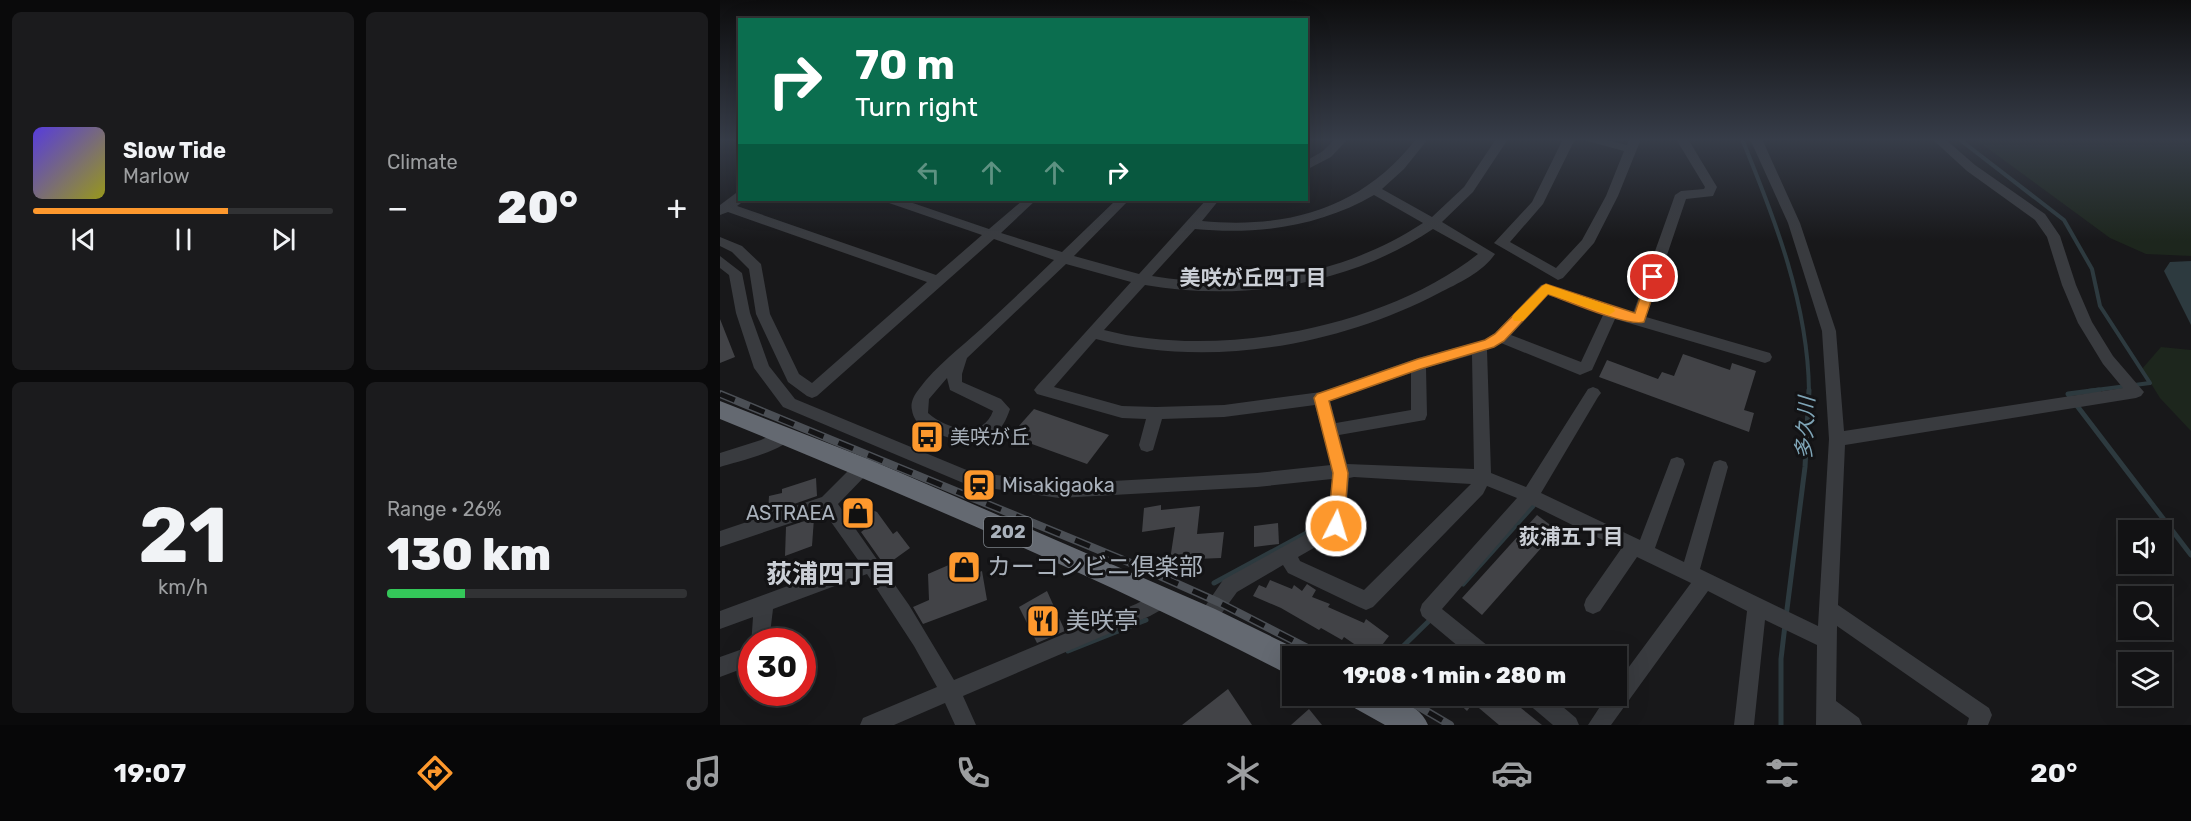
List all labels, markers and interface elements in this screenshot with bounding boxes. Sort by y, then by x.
text: 70 m [855,40,955,90]
icon: right [756,42,834,120]
text: Turn right [855,91,978,123]
text: Slow Tide [123,137,226,164]
text: Climate [387,150,458,174]
icon: left [912,156,945,189]
icon: ahead [975,156,1008,189]
icon: ahead [1038,156,1071,189]
icon: right [1101,156,1134,189]
text: Marlow [123,164,190,188]
text: 20° [497,181,578,234]
text: − [387,188,408,227]
text: + [666,188,687,227]
icon: previous [67,223,100,256]
icon: pause [167,223,200,256]
icon: next [267,223,300,256]
pin [1627,251,1678,302]
icon: arrive [1636,260,1669,293]
district label: 美咲が丘四丁目 [1180,265,1327,290]
water label: 多久川 [1791,394,1819,460]
bus stop icon: 美咲が丘 [909,419,945,455]
place label: 美咲が丘 [950,425,1030,449]
station icon: Misakigaoka [961,467,997,503]
place label: Misakigaoka [1002,473,1115,497]
text: 21 [138,489,228,582]
position arrow [1304,494,1368,558]
shop icon: ASTRAEA [840,495,876,531]
text: Range · 26% [387,497,502,521]
place label: ASTRAEA [746,501,835,525]
road number: 202 [984,517,1032,547]
map controls [2118,520,2172,706]
button: sound [2118,520,2172,574]
district label: 荻浦五丁目 [1519,524,1624,549]
text: 130 km [387,528,551,581]
shop icon: カーコンビニ倶楽部 [946,549,982,585]
place label: カーコンビニ倶楽部 [987,553,1203,581]
district label: 荻浦四丁目 [766,559,896,590]
text: km/h [158,575,208,599]
button: search [2118,586,2172,640]
restaurant icon: 美咲亭 [1025,603,1061,639]
place label: 美咲亭 [1066,607,1138,635]
speed limit sign: 30 [738,628,816,706]
button: layers [2118,652,2172,706]
text: 19:08 · 1 min · 280 m [1343,662,1566,689]
icon: directions [414,752,456,794]
icon: music [683,752,725,794]
icon: phone [952,752,994,794]
icon: climate [1222,752,1264,794]
icon: car [1491,752,1533,794]
icon: filters [1761,752,1803,794]
text: 19:07 [114,757,186,789]
text: 20° [2030,757,2077,789]

